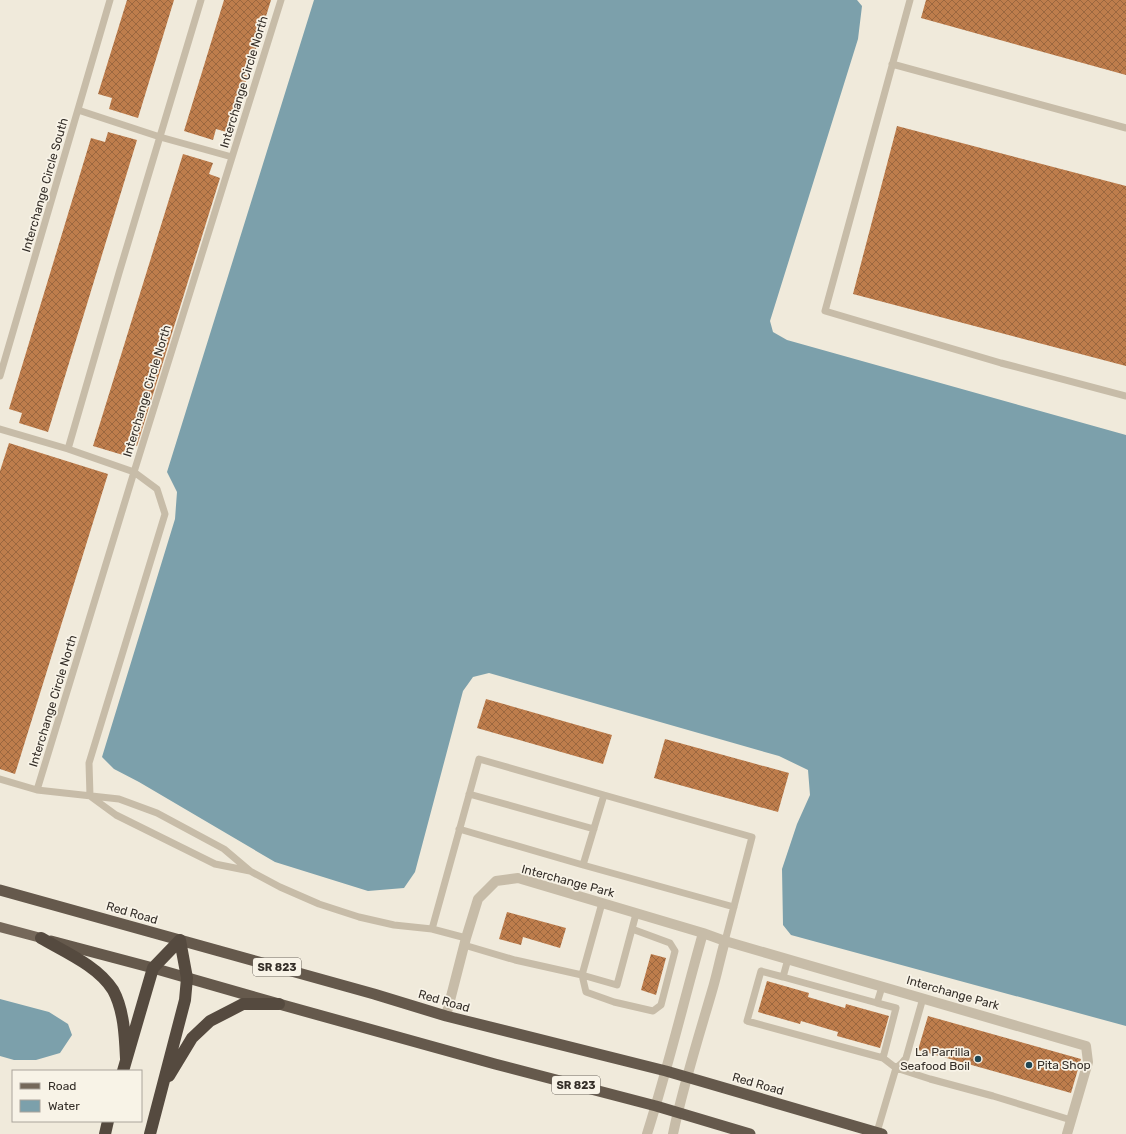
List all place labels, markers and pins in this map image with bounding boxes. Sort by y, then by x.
place label: La Parrilla Seafood Boil [900,1045,970,1073]
marker: La Parrilla Seafood Boil [973,1054,983,1064]
place label: Pita Shop [1037,1058,1091,1072]
marker: Pita Shop [1024,1060,1034,1070]

